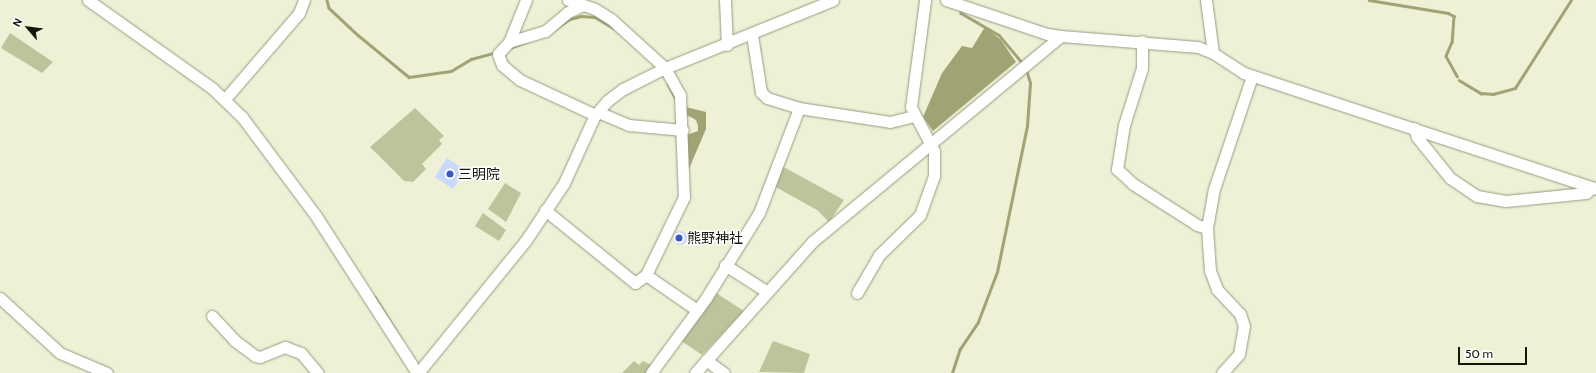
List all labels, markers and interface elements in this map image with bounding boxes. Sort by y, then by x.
north arrow [8,8,48,48]
text: N [9,16,25,29]
place label: 三明院 [458,166,500,182]
marker: 三明院 [445,169,455,179]
place label: 熊野神社 [687,230,743,246]
marker: 熊野神社 [674,233,684,243]
scale bar [1460,339,1529,365]
text: 50 m [1465,346,1493,361]

